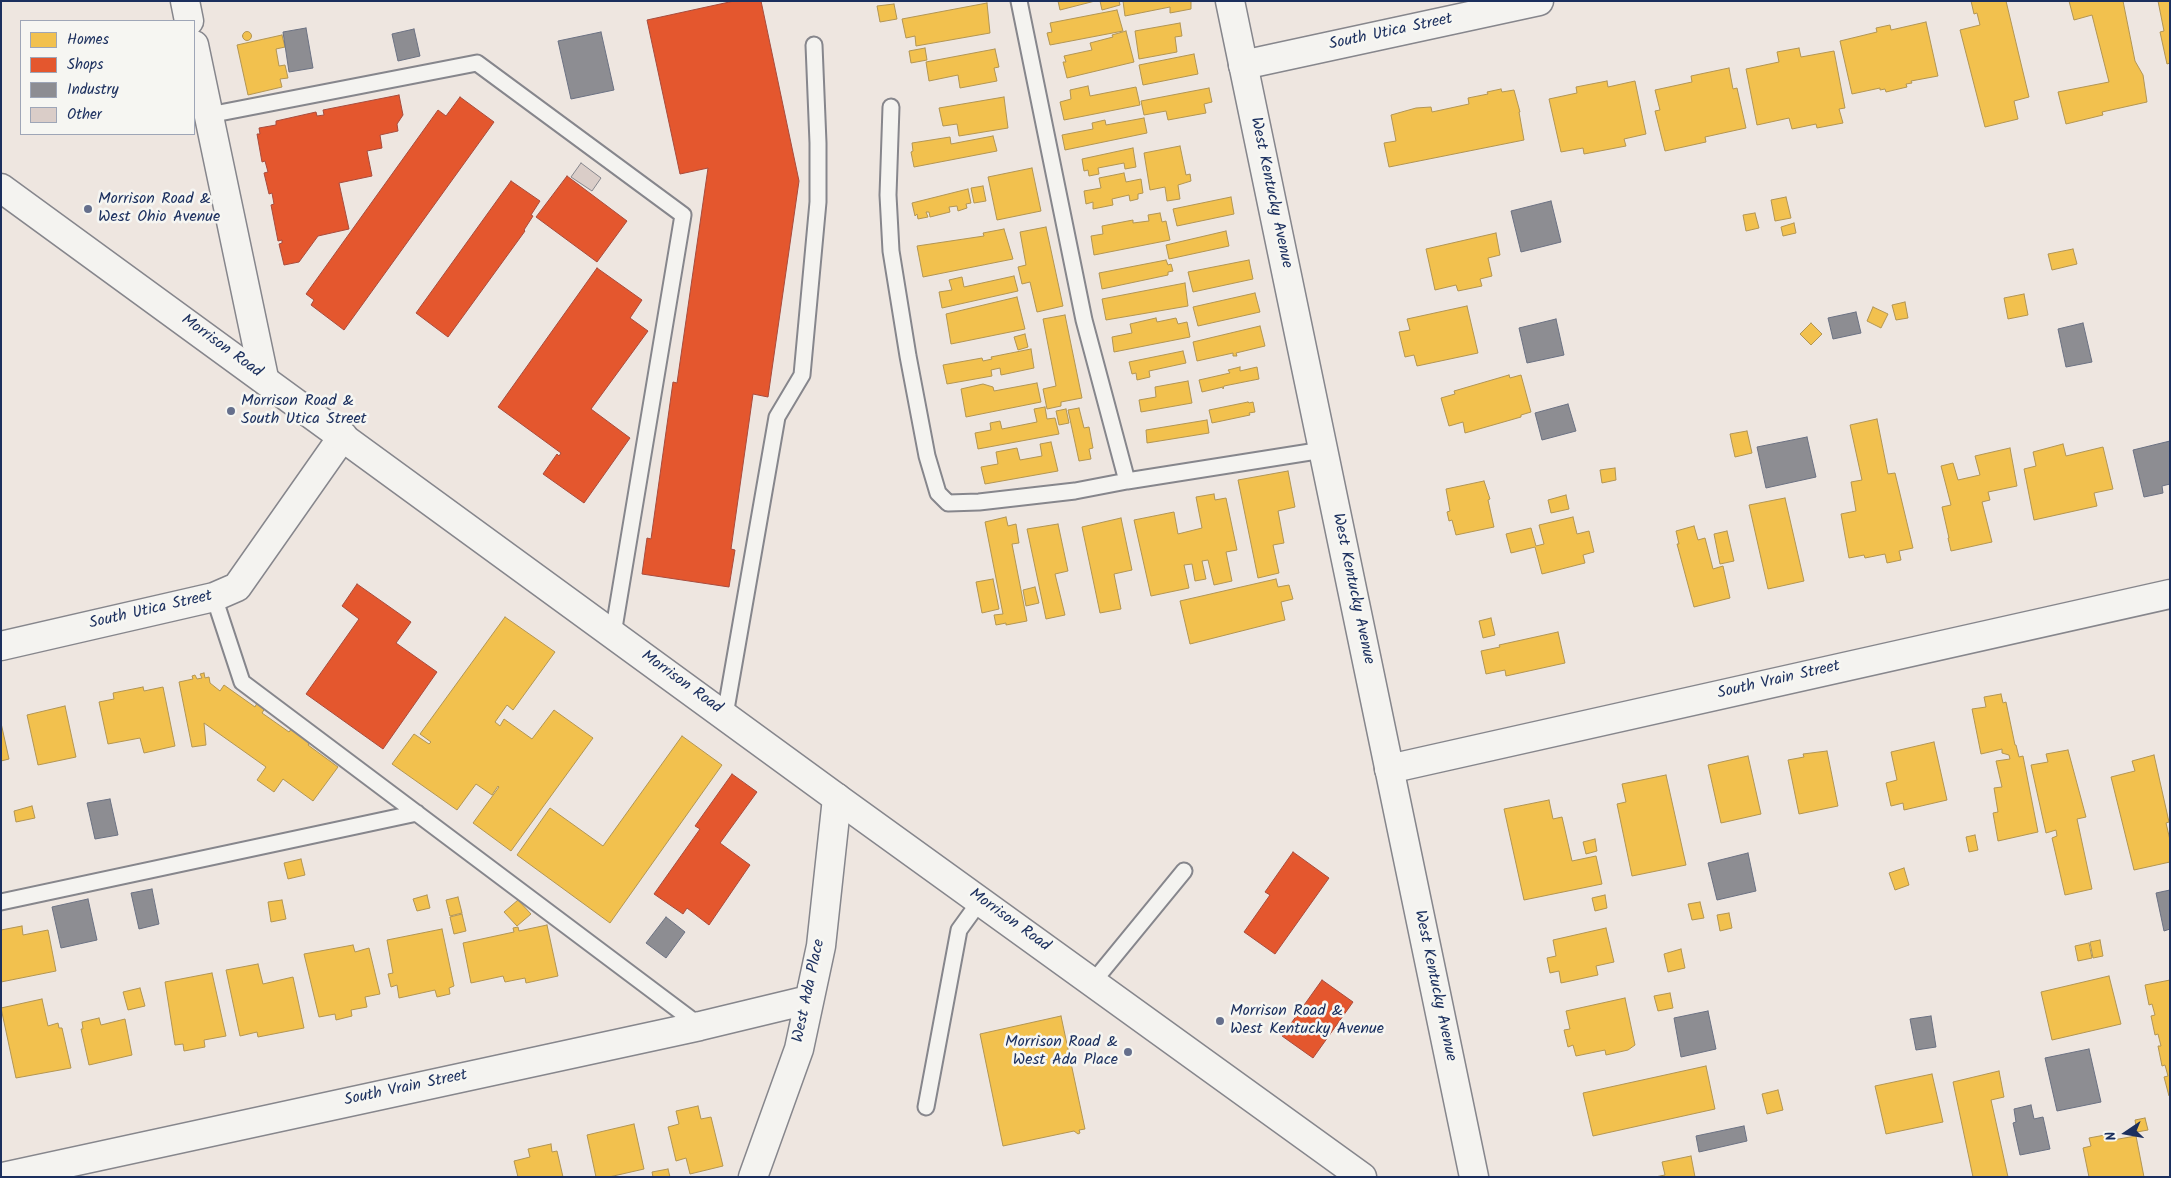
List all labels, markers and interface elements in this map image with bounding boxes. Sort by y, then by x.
street label: South Utica Street [1327,11,1455,55]
legend [20,20,195,135]
text: Homes [67,28,109,52]
text: Shops [67,53,103,77]
text: Industry [67,78,119,102]
text: Other [67,103,102,127]
street label: West Kentucky Avenue [1245,116,1295,270]
place label: Morrison Road & West Ohio Avenue [98,190,220,228]
marker: Morrison Road & West Ohio Avenue [82,203,94,215]
street label: Morrison Road [177,311,265,383]
place label: Morrison Road & South Utica Street [241,392,367,430]
marker: Morrison Road & South Utica Street [225,405,237,417]
street label: West Kentucky Avenue [1327,512,1377,666]
street label: South Utica Street [88,587,214,635]
street label: Morrison Road [637,647,725,719]
street label: South Vrain Street [1716,658,1842,704]
street label: Morrison Road [965,885,1053,957]
street label: West Kentucky Avenue [1409,909,1459,1063]
street label: West Ada Place [790,938,830,1044]
place label: Morrison Road & West Kentucky Avenue [1230,1002,1384,1040]
marker: Morrison Road & West Kentucky Avenue [1214,1015,1226,1027]
place label: Morrison Road & West Ada Place [1005,1033,1118,1071]
marker: Morrison Road & West Ada Place [1122,1046,1134,1058]
street label: South Vrain Street [343,1067,469,1111]
north arrow [2101,1108,2151,1158]
text: N [2100,1130,2123,1143]

